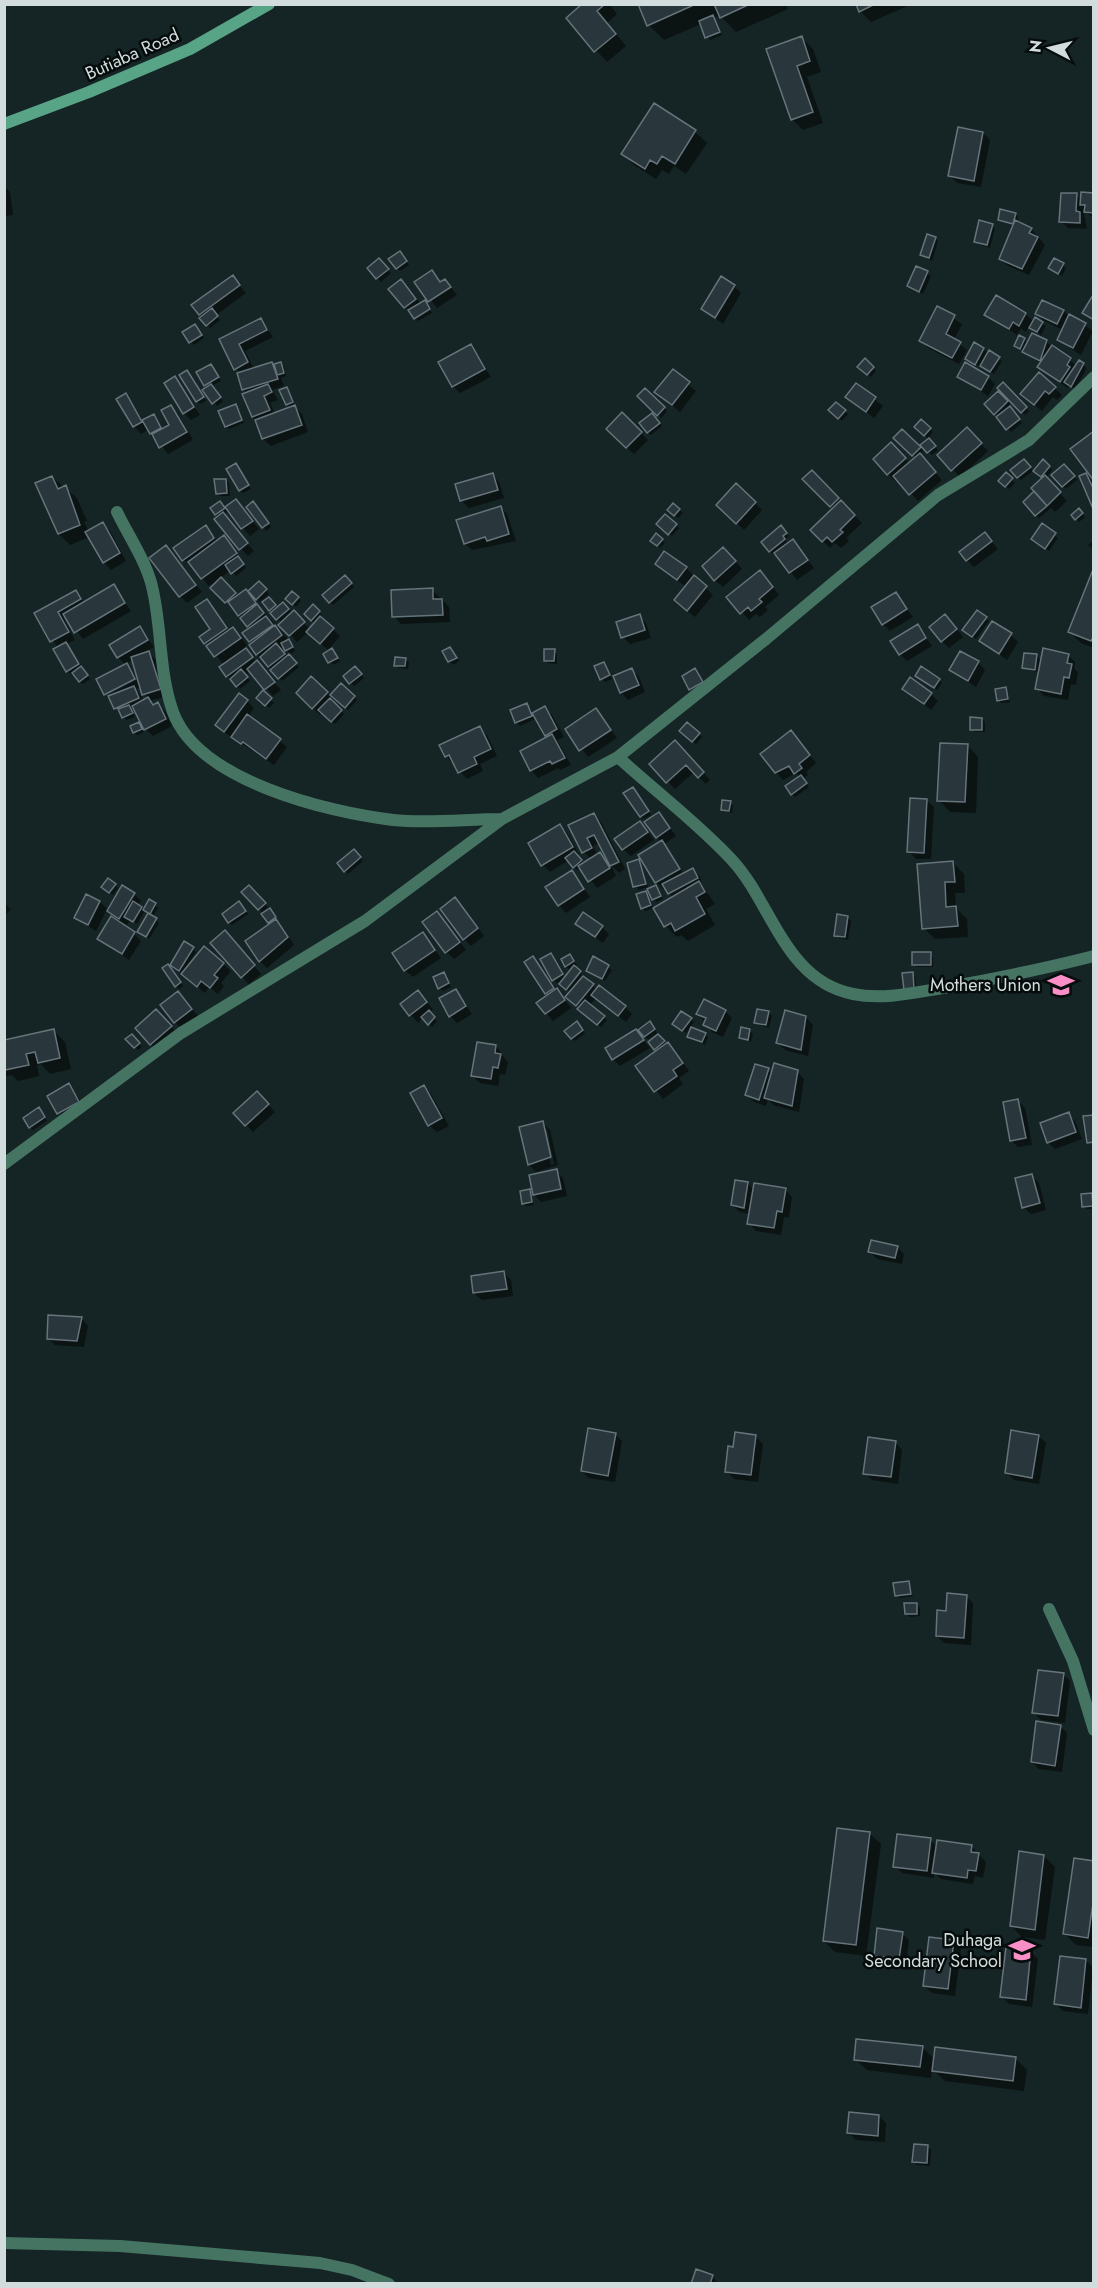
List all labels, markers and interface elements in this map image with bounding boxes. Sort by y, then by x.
north arrow [1020,18,1080,78]
street label: Butiaba Road [81,22,183,86]
text: N [1023,39,1048,54]
school or university icon: Mothers Union [1046,970,1076,1000]
place label: Mothers Union [930,972,1041,998]
place label: Duhaga Secondary School [864,1927,1002,1974]
school or university icon: Duhaga Secondary School [1007,1935,1037,1965]

